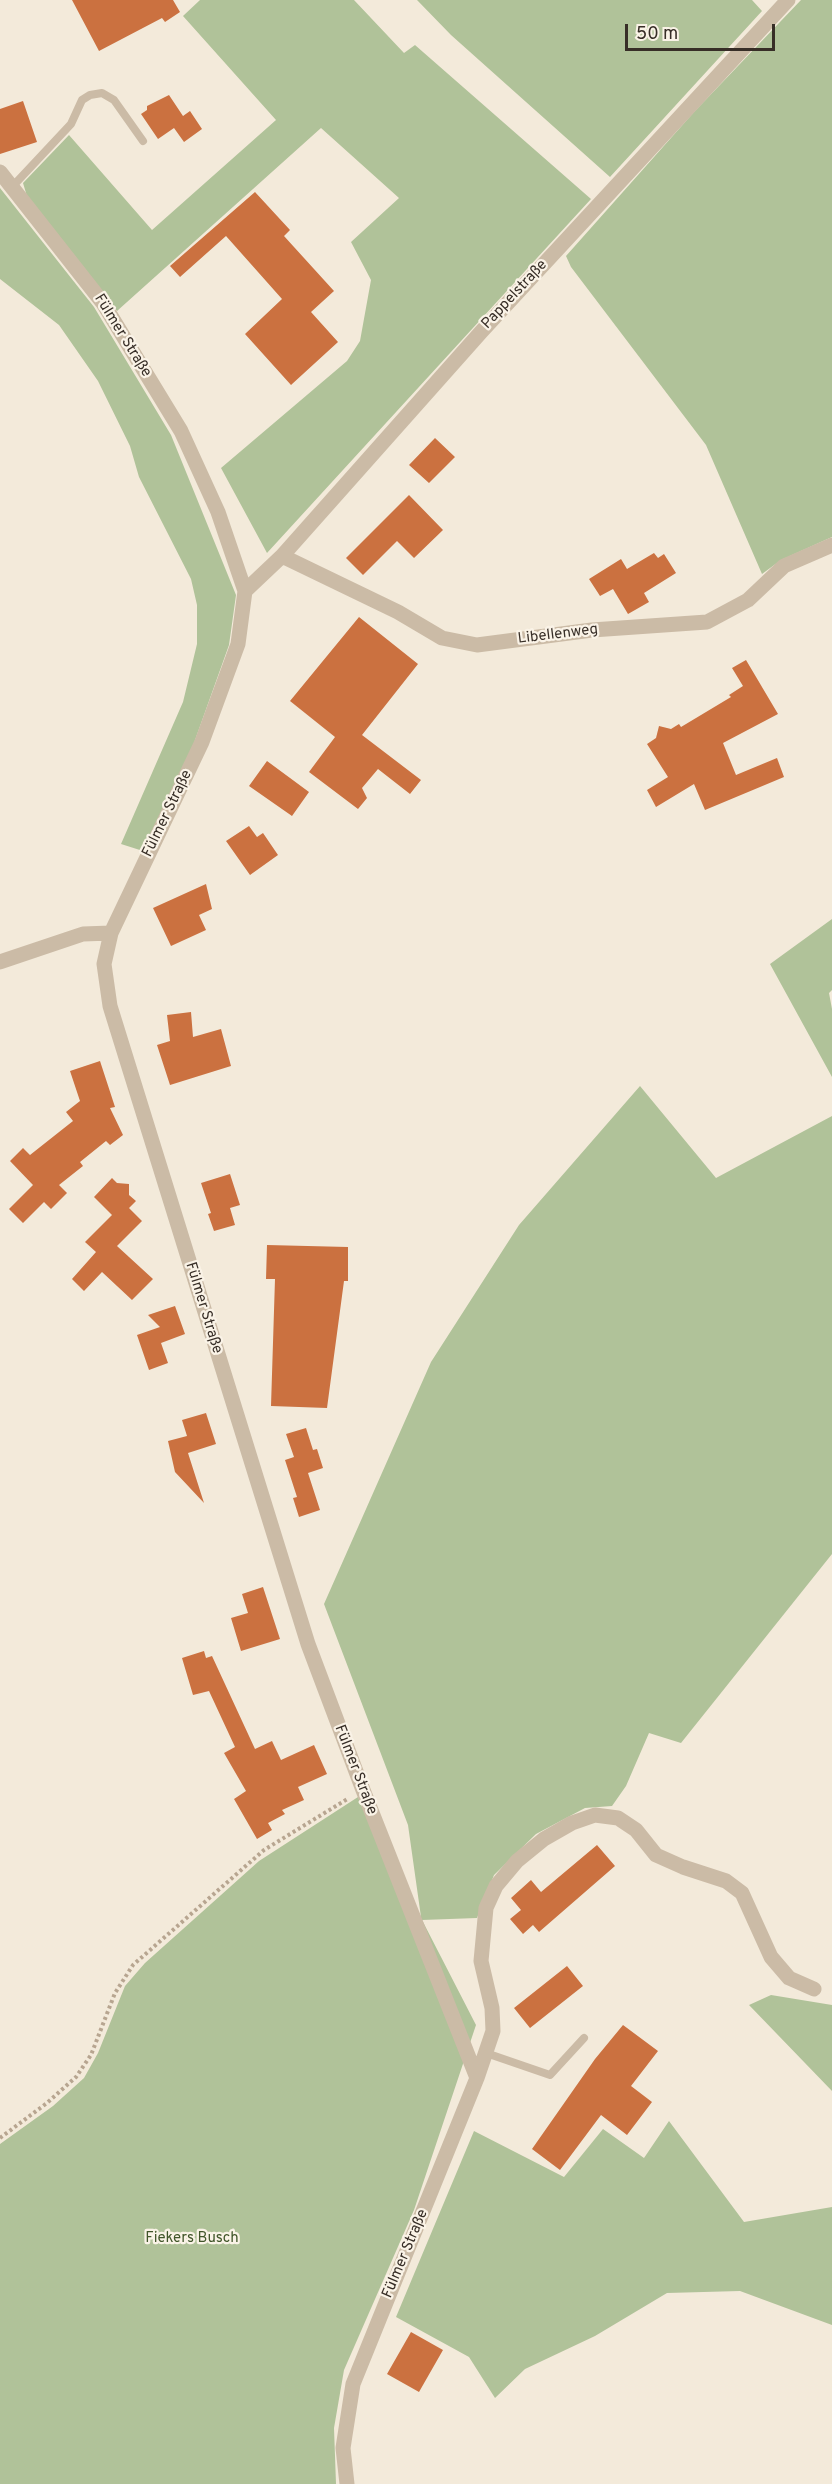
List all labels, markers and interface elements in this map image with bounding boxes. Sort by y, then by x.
scale bar [628,12,778,50]
text: 50 m [636,23,678,46]
street label: Pappelstraße [478,257,552,333]
street label: Fülmer Straße [89,291,155,381]
street label: Libellenweg [517,621,599,649]
street label: Fülmer Straße [139,768,197,860]
street label: Fülmer Straße [181,1260,225,1356]
street label: Fülmer Straße [330,1723,380,1817]
street label: Fülmer Straße [379,2207,433,2301]
park label: Fiekers Busch [145,2230,239,2248]

